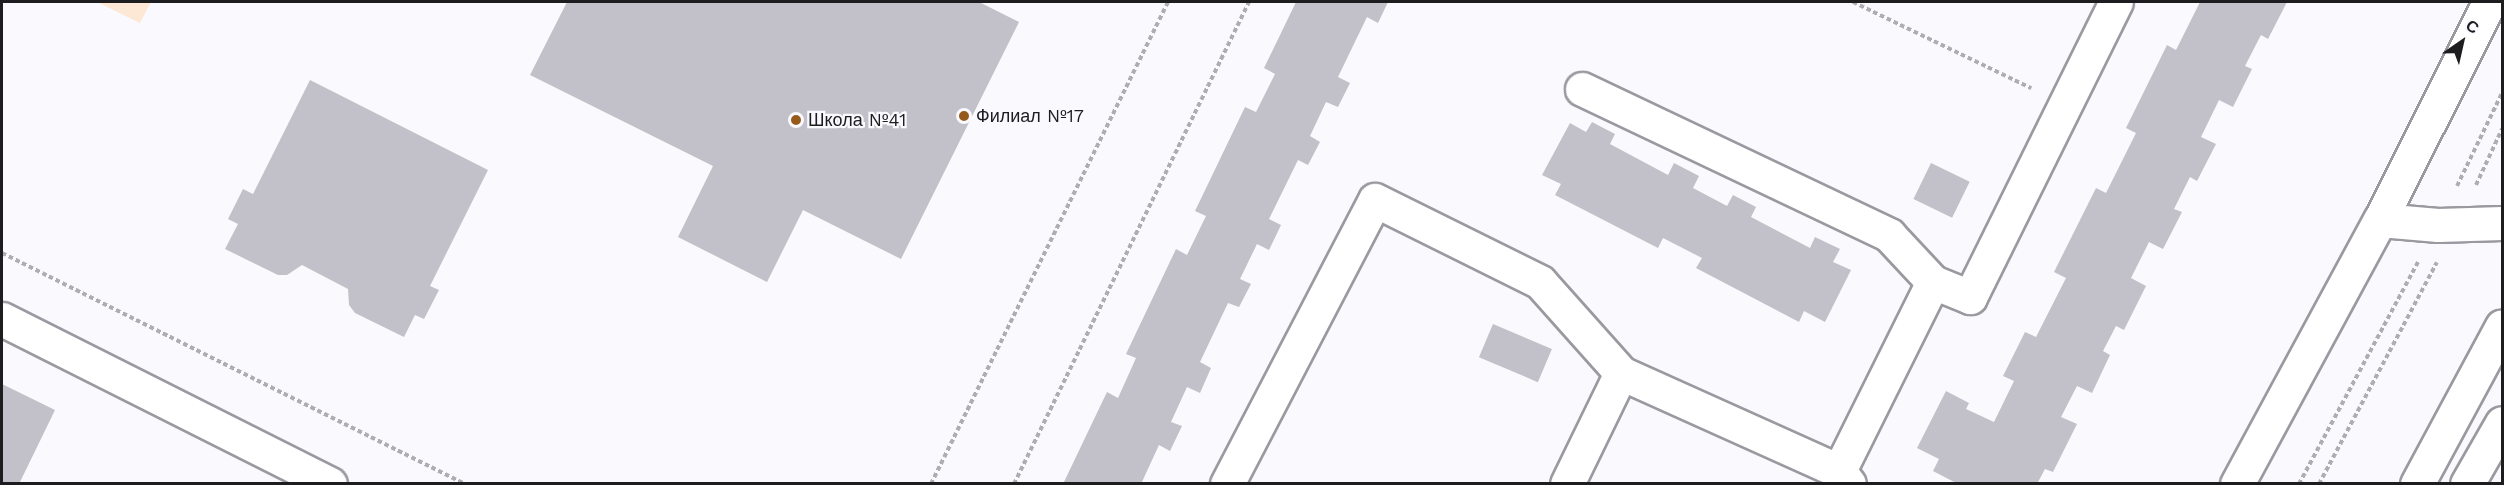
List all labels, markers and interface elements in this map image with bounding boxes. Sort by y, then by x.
north arrow [2432,12,2492,72]
text: С [2462,16,2482,38]
place label: Филиал №17 [976,105,1084,127]
place label: Школа №41 [808,109,906,131]
marker: Филиал №17 [957,109,971,123]
marker: Школа №41 [789,113,803,127]

